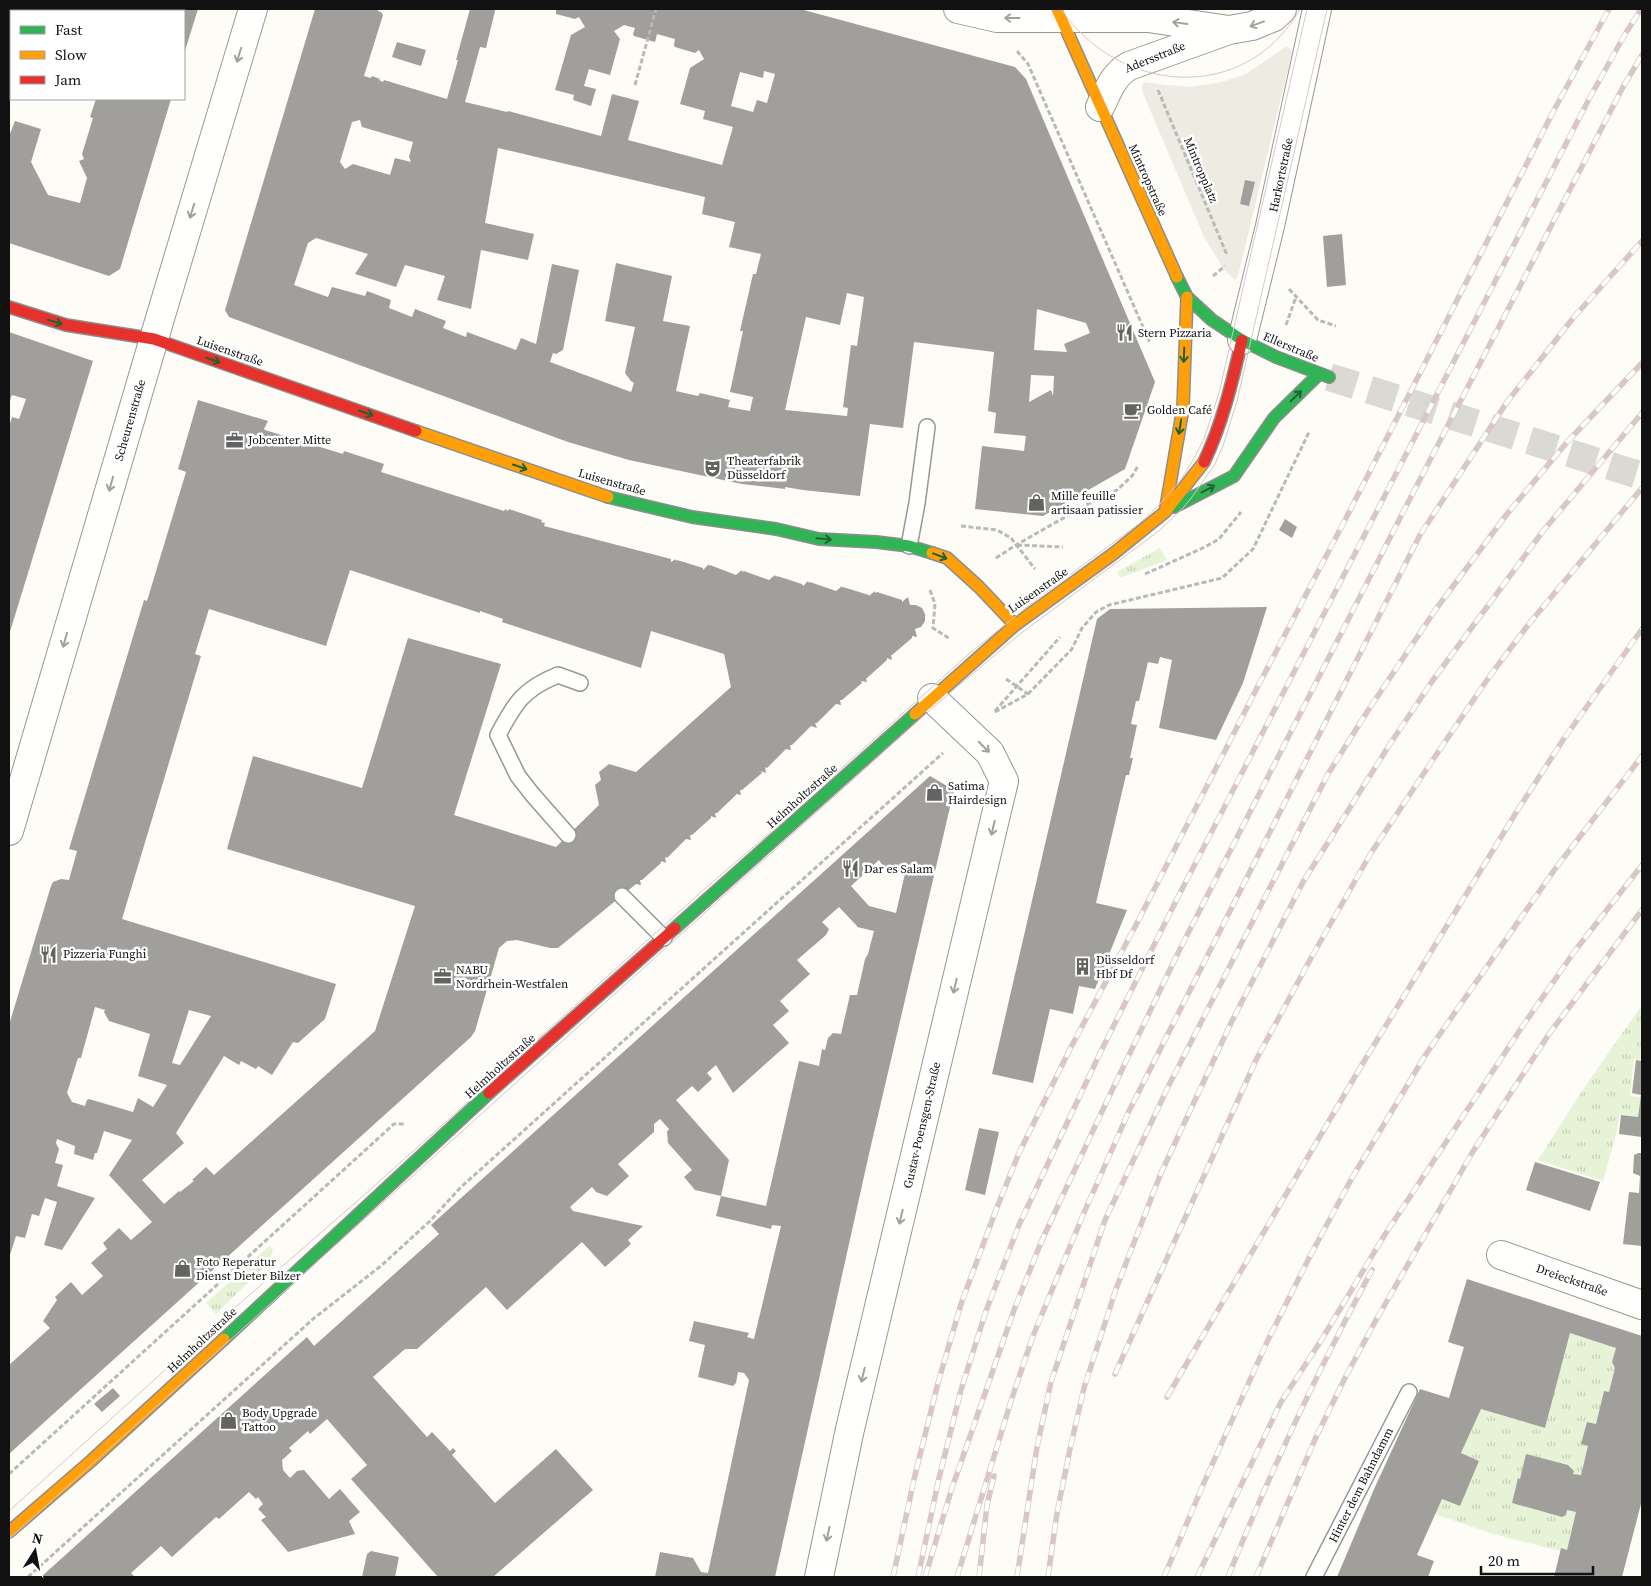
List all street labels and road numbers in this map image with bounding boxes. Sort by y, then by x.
street label: Adersstraße [1122,38,1188,76]
street label: Mintropplatz [1180,135,1222,206]
street label: Harkortstraße [1265,136,1297,214]
street label: Mintropstraße [1125,141,1171,219]
street label: Ellerstraße [1261,328,1321,366]
street label: Luisenstraße [195,332,265,370]
street label: Scheurenstraße [111,377,149,463]
street label: Luisenstraße [576,465,648,499]
street label: Luisenstraße [1005,564,1071,616]
street label: Helmholtzstraße [763,760,841,832]
street label: Helmholtzstraße [461,1030,539,1102]
street label: Gustav-Poensgen-Straße [900,1060,944,1190]
street label: Dreieckstraße [1534,1260,1610,1300]
street label: Helmholtzstraße [164,1304,240,1376]
street label: Hinter dem Bahndamm [1325,1425,1397,1545]

